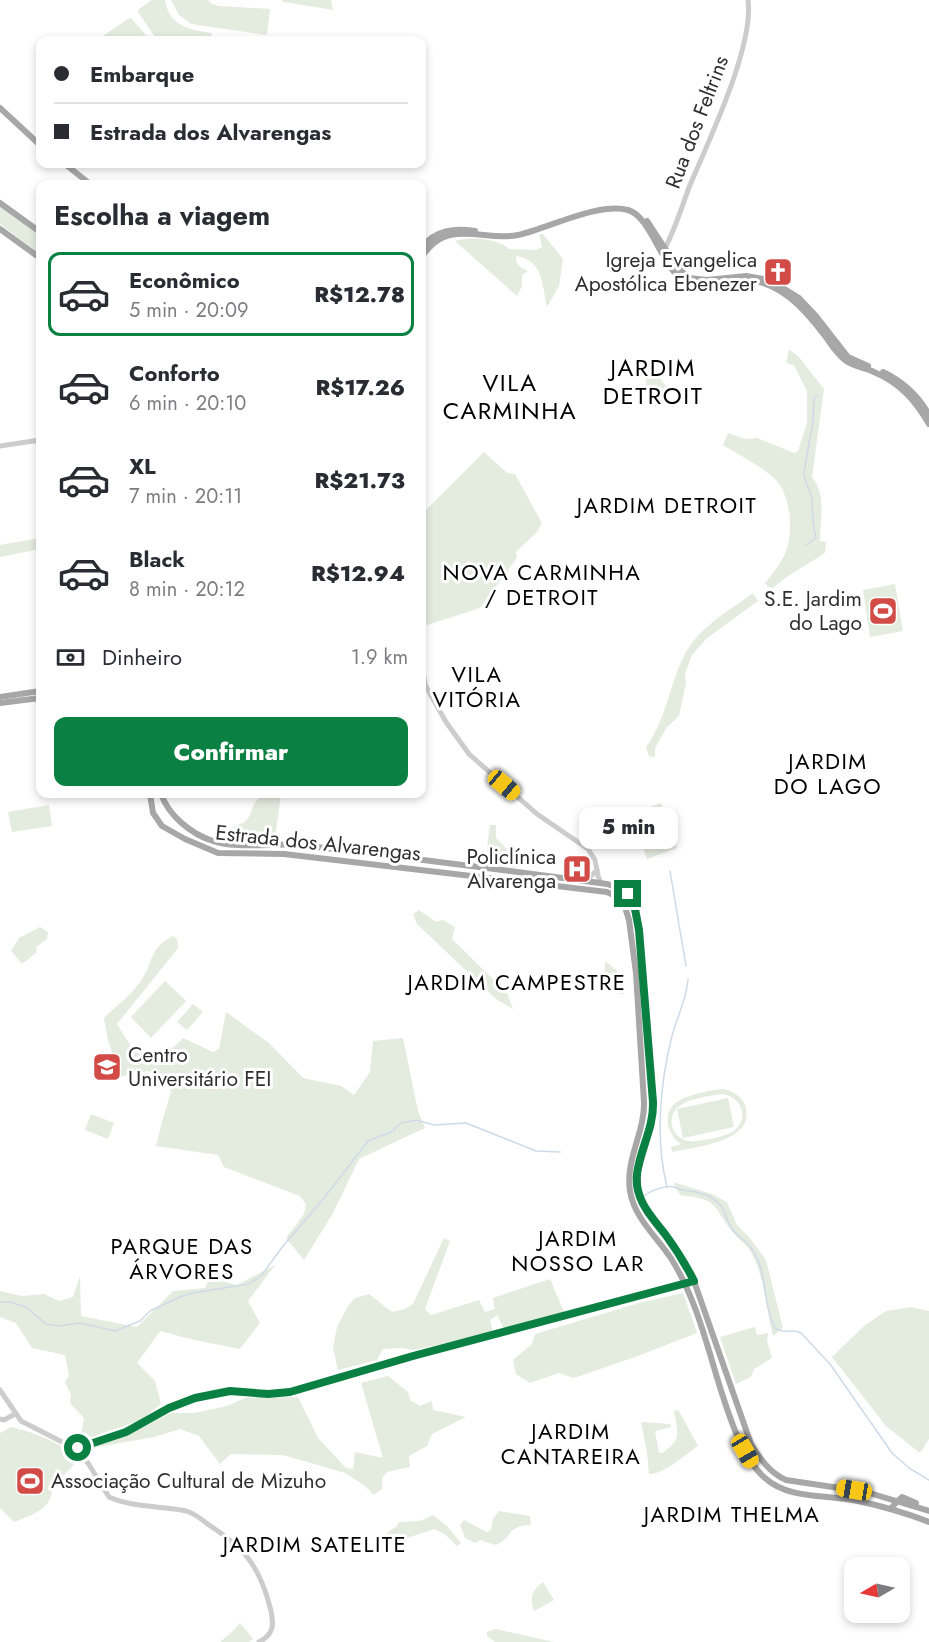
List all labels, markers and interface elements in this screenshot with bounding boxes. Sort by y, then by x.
street label: Rua dos Feltrins [658,51,736,193]
text: Embarque [90,58,194,90]
text: Estrada dos Alvarengas [90,116,331,148]
text: Escolha a viagem [54,196,270,235]
place label: Igreja Evangelica Apostólica Ebenezer [575,245,758,299]
church icon: Igreja Evangelica Apostólica Ebenezer [762,256,794,288]
text: Econômico [129,264,240,296]
icon: car [57,267,111,321]
text: R$12.78 [314,278,405,310]
text: 5 min · 20:09 [129,296,248,325]
district label: JARDIM DETROIT [603,350,703,413]
text: Conforto [129,357,220,389]
icon: car [57,360,111,414]
district label: VILA CARMINHA [443,365,577,428]
text: R$17.26 [316,371,405,403]
text: 6 min · 20:10 [129,389,246,418]
text: XL [129,450,156,482]
icon: car [57,453,111,507]
text: R$21.73 [314,464,405,496]
text: 7 min · 20:11 [129,482,242,511]
district label: JARDIM DETROIT [574,489,757,521]
text: Black [129,543,185,575]
icon: car [57,546,111,600]
district label: NOVA CARMINHA / DETROIT [443,556,641,613]
text: R$12.94 [311,557,405,589]
text: 8 min · 20:12 [129,575,245,604]
place label: S.E. Jardim do Lago [764,584,862,638]
sports icon: S.E. Jardim do Lago [867,595,899,627]
icon: cash [54,641,87,674]
text: Dinheiro [102,641,182,673]
text: 1.9 km [351,643,408,672]
district label: VILA VITÓRIA [432,658,522,715]
button: Confirmar [54,717,408,786]
district label: JARDIM DO LAGO [774,745,882,802]
car [484,767,524,803]
callout: 5 min [578,807,678,849]
text: 5 min [602,813,655,842]
street label: Estrada dos Alvarengas [214,817,422,869]
place label: Policlínica Alvarenga [466,842,556,896]
hospital icon: Policlínica Alvarenga [561,853,593,885]
route end [614,880,641,907]
district label: JARDIM CAMPESTRE [405,966,626,998]
place label: Centro Universitário FEI [128,1040,271,1094]
school or university icon: Centro Universitário FEI [91,1051,123,1083]
district label: JARDIM NOSSO LAR [511,1222,645,1279]
district label: PARQUE DAS ÁRVORES [110,1230,254,1287]
district label: JARDIM CANTAREIRA [501,1415,641,1472]
car [728,1431,762,1471]
route start [64,1434,91,1461]
sports icon: Associação Cultural de Mizuho [14,1465,46,1497]
place label: Associação Cultural de Mizuho [51,1466,326,1496]
car [835,1478,873,1502]
district label: JARDIM THELMA [641,1498,820,1530]
district label: JARDIM SATELITE [220,1528,407,1560]
north arrow [844,1557,910,1623]
map controls [844,1557,910,1623]

